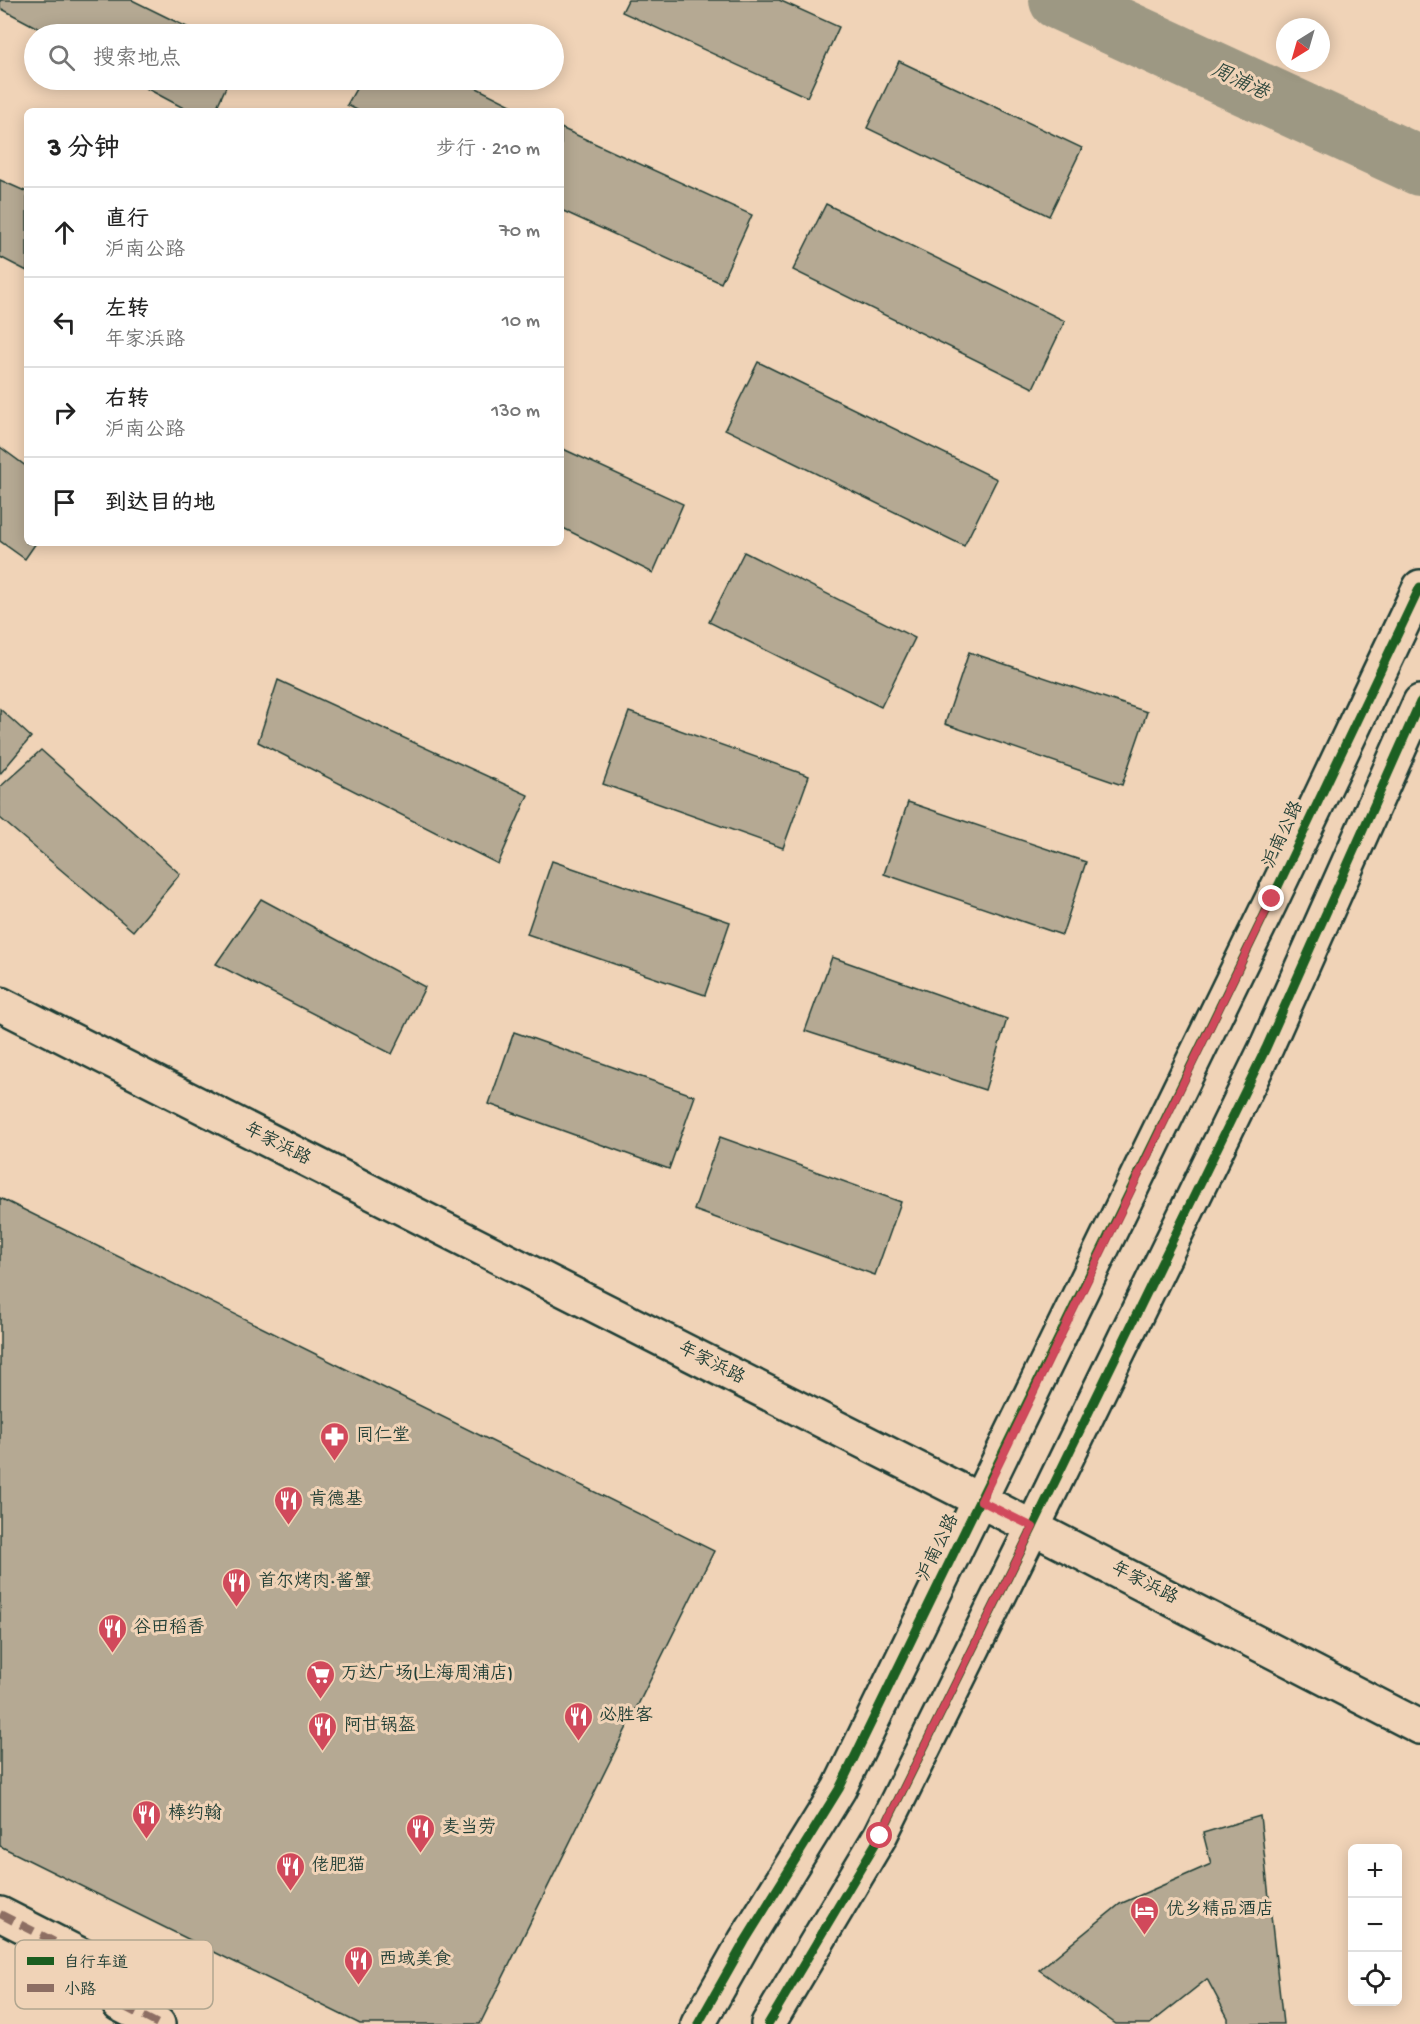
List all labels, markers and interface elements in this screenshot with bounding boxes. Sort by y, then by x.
north arrow [1276,18,1330,72]
search box [24,24,564,90]
icon: search [45,41,78,74]
text: 搜索地点 [93,47,181,73]
water label: 周浦港 [1207,58,1274,107]
text: 3 分钟 [48,135,120,166]
text: 步行 · 210 m [436,139,540,162]
text: 直行 [105,208,149,234]
icon: ahead [48,216,81,249]
text: 70 m [499,221,540,244]
text: 沪南公路 [105,240,185,263]
text: 左转 [105,298,149,324]
icon: left [48,306,81,339]
text: 10 m [502,311,540,334]
text: 年家浜路 [105,330,185,353]
text: 右转 [105,388,149,414]
icon: right [48,396,81,429]
text: 130 m [491,401,540,424]
text: 沪南公路 [105,420,185,443]
icon: arrive [48,486,81,519]
text: 到达目的地 [105,492,215,518]
street label: 沪南公路 [1258,798,1309,872]
route end [1258,885,1284,911]
street label: 年家浜路 [240,1118,314,1171]
street label: 年家浜路 [674,1337,748,1390]
pharmacy icon: 同仁堂 [319,1420,351,1462]
place label: 同仁堂 [356,1425,410,1447]
restaurant icon: 肯德基 [272,1484,304,1526]
place label: 肯德基 [309,1488,363,1511]
street label: 沪南公路 [913,1511,964,1585]
street label: 年家浜路 [1107,1557,1181,1610]
restaurant icon: 首尔烤肉·酱蟹 [221,1566,253,1608]
place label: 首尔烤肉·酱蟹 [258,1571,372,1593]
restaurant icon: 谷田稻香 [96,1612,128,1654]
place label: 谷田稻香 [133,1617,205,1639]
supermarket icon: 万达广场(上海周浦店) [304,1658,336,1700]
place label: 万达广场(上海周浦店) [341,1663,513,1685]
restaurant icon: 必胜客 [562,1700,594,1742]
place label: 必胜客 [599,1705,653,1727]
restaurant icon: 阿甘锅盔 [307,1710,339,1752]
place label: 阿甘锅盔 [344,1715,416,1737]
restaurant icon: 棒约翰 [131,1798,163,1840]
place label: 棒约翰 [168,1803,222,1825]
restaurant icon: 麦当劳 [405,1812,437,1854]
place label: 麦当劳 [442,1817,496,1839]
route start [866,1822,892,1848]
map controls [1348,1844,1402,2006]
button: + [1348,1844,1402,1898]
restaurant icon: 佬肥猫 [274,1850,306,1892]
place label: 佬肥猫 [311,1855,365,1877]
hotel icon: 优乡精品酒店 [1129,1894,1161,1936]
button: − [1348,1898,1402,1952]
place label: 优乡精品酒店 [1166,1899,1274,1921]
legend [15,1940,213,2009]
restaurant icon: 西域美食 [342,1944,374,1986]
place label: 西域美食 [379,1949,451,1971]
button: locate [1348,1952,1402,2006]
text: 自行车道 [64,1953,128,1974]
text: 小路 [64,1980,96,2001]

